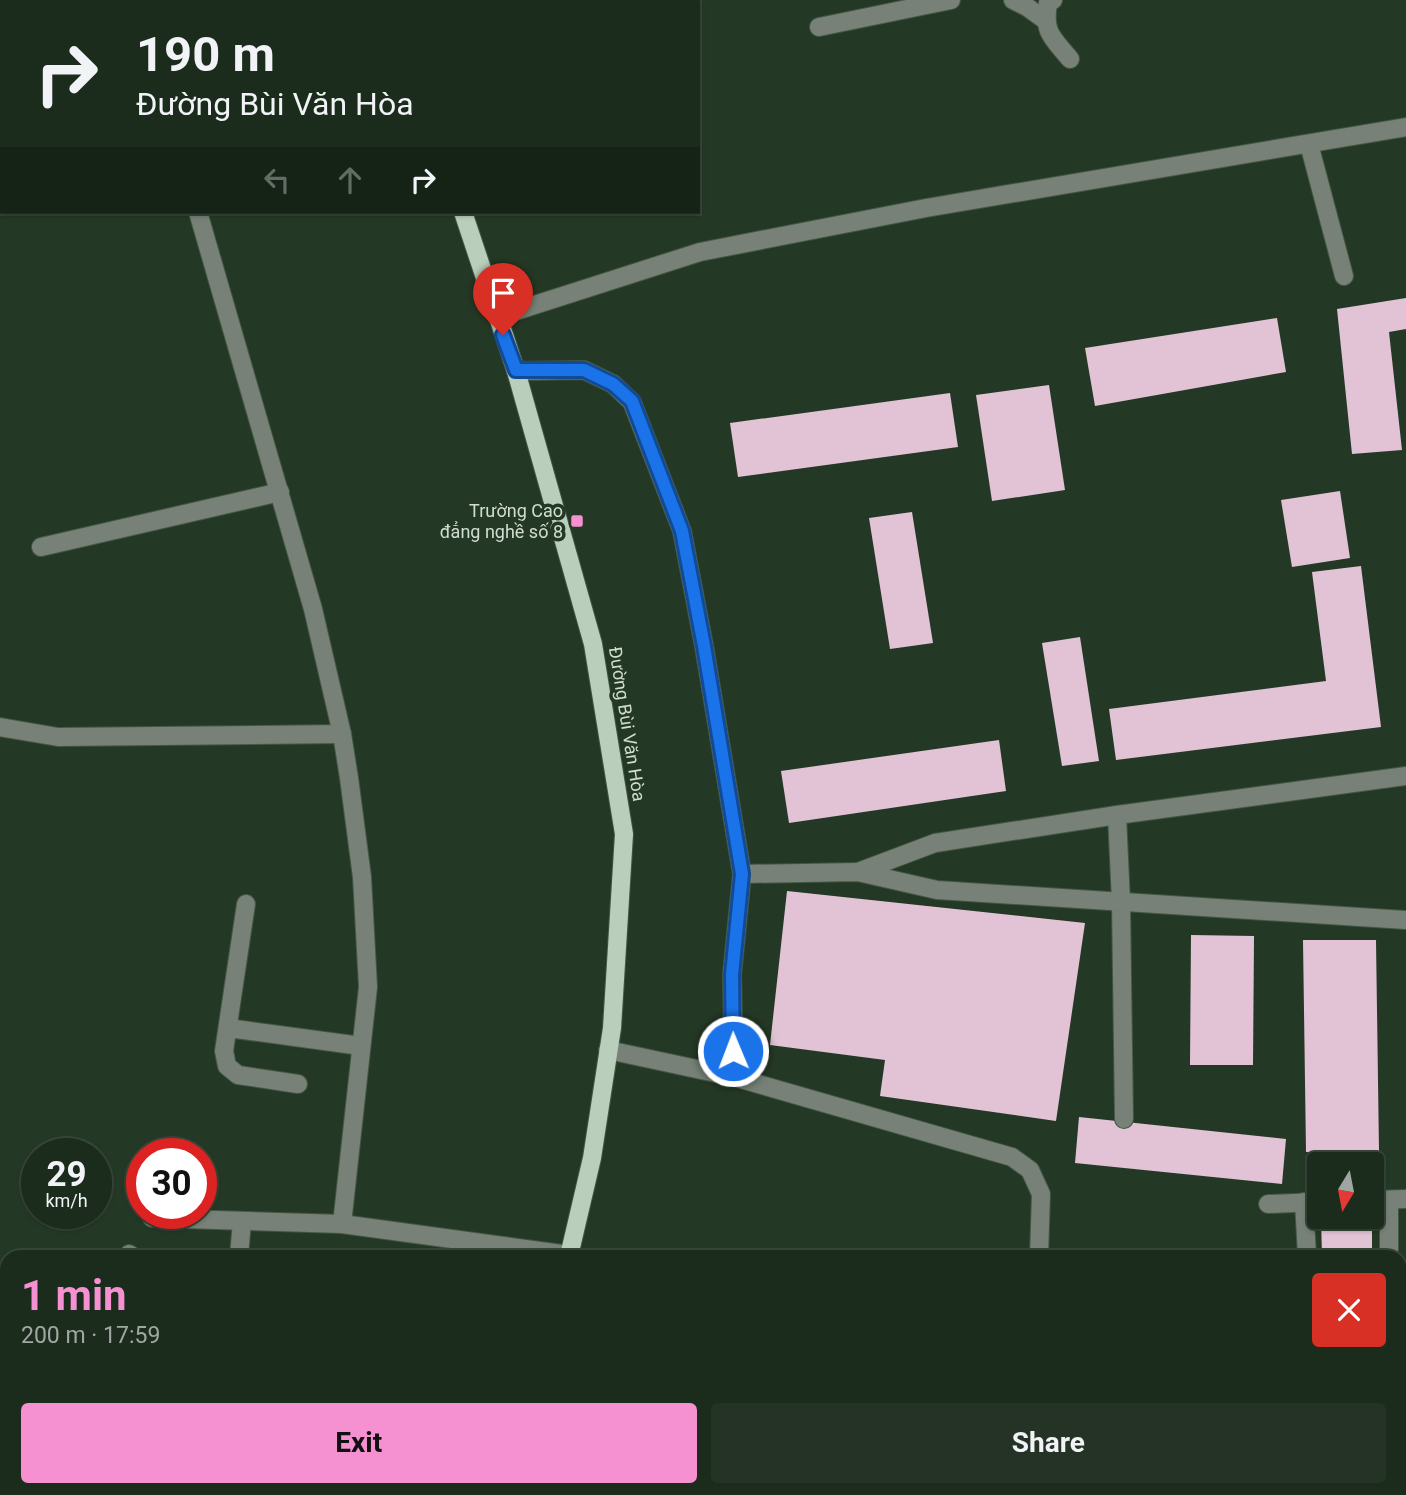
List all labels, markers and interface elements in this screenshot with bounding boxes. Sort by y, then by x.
text: 190 m [136,26,275,83]
icon: right [21,28,112,119]
text: Đường Bùi Văn Hòa [136,85,414,123]
icon: left [258,161,296,199]
icon: ahead [331,161,369,199]
icon: right [404,161,442,199]
pin [473,263,533,335]
icon: arrive [484,274,522,312]
place label: Trường Cao đẳng nghề số 8 [440,500,563,542]
marker: Trường Cao đẳng nghề số 8 [569,513,585,529]
street label: Đường Bùi Văn Hòa [605,645,650,803]
position arrow [696,1014,770,1088]
speed limit sign: 30 [126,1138,217,1229]
north arrow [1307,1152,1384,1228]
map controls [1307,1152,1384,1229]
text: 29 [46,1154,87,1195]
text: km/h [45,1190,88,1211]
text: 1 min [21,1271,127,1320]
button: close [1312,1273,1386,1347]
text: 200 m · 17:59 [21,1322,160,1349]
button: Exit [21,1403,697,1483]
button: Share [711,1403,1386,1483]

